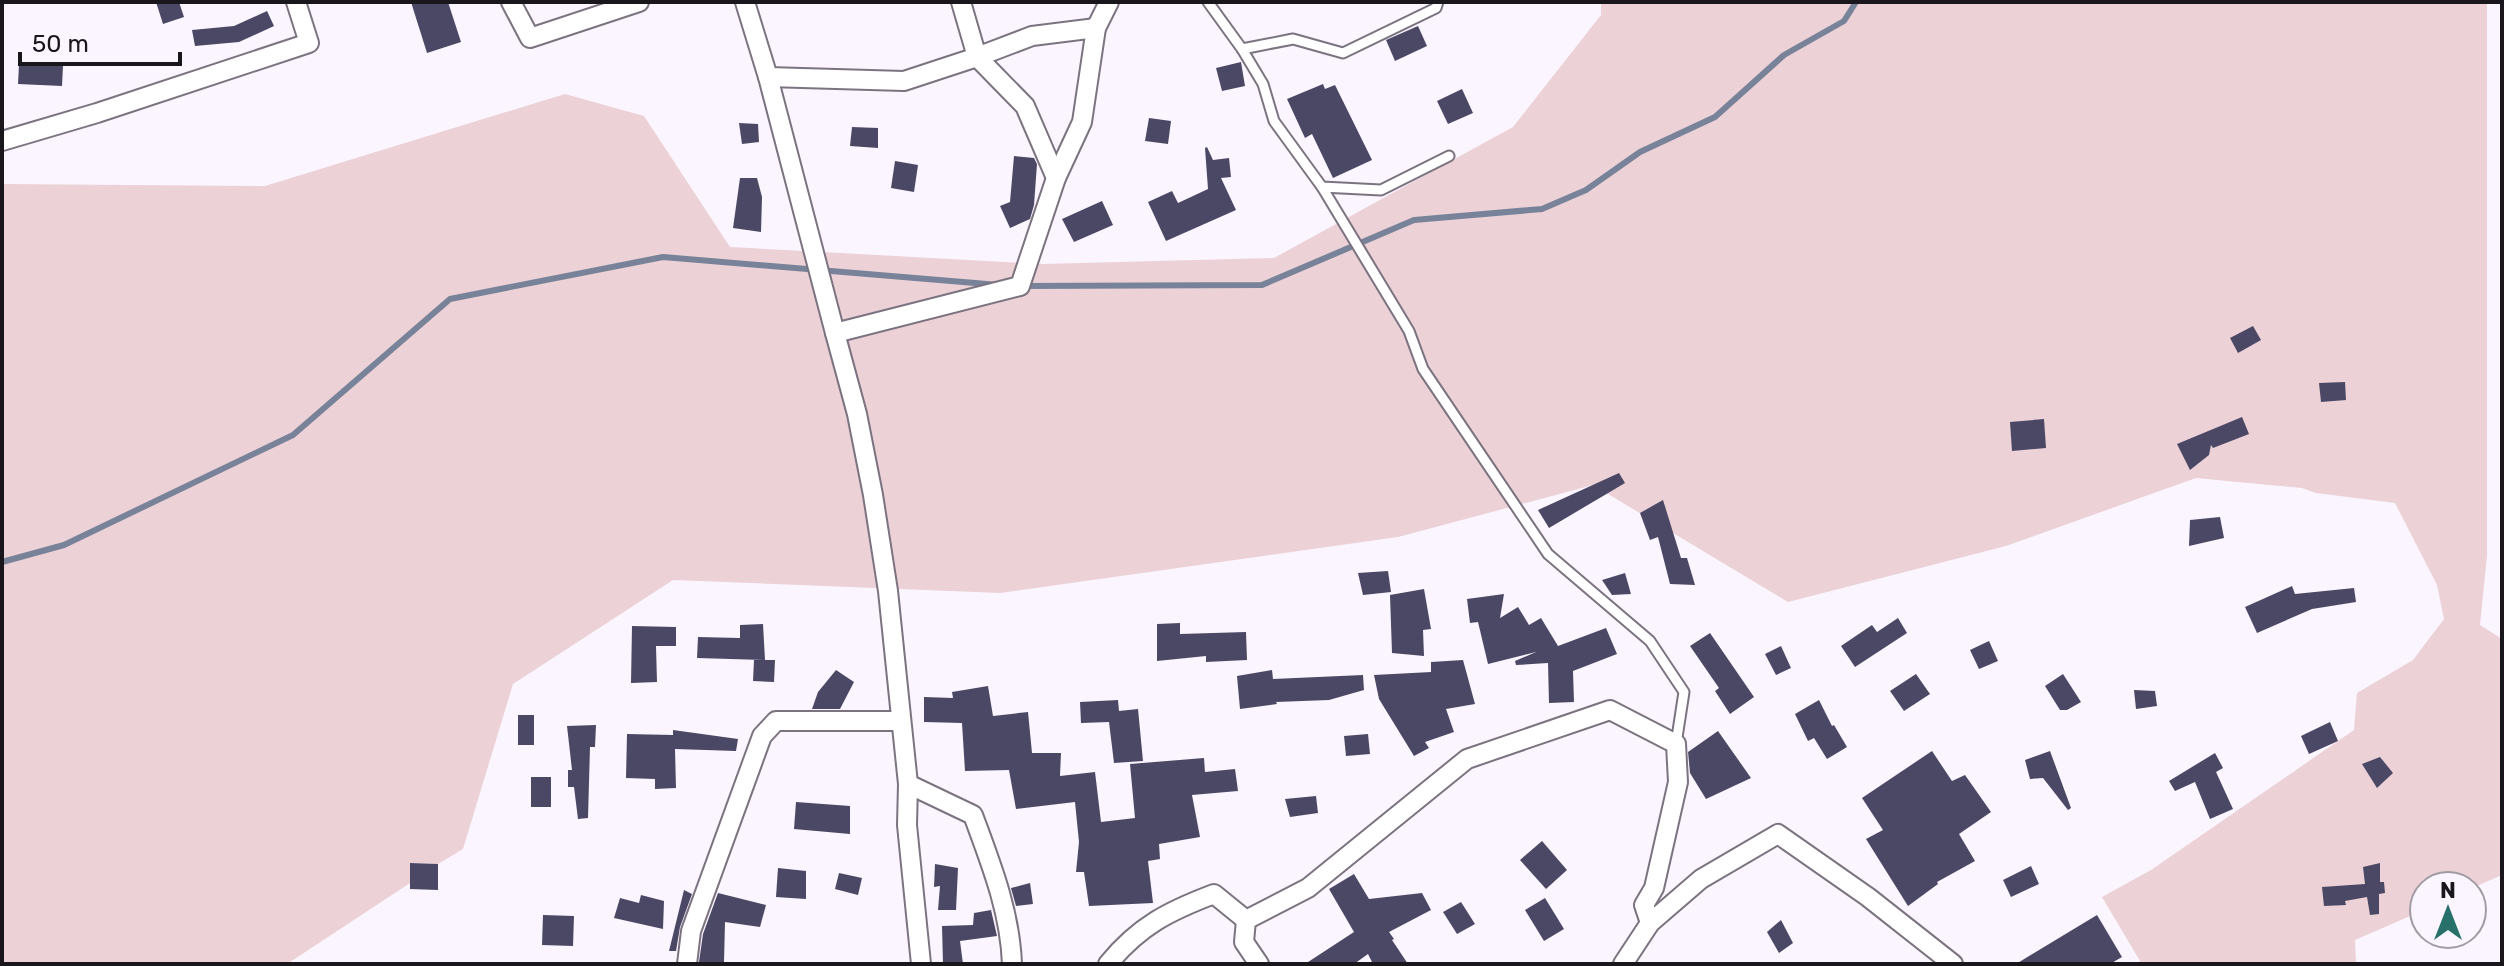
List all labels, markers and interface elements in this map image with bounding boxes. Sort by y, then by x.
scale bar [20,16,180,66]
text: 50 m [32,30,89,58]
north arrow [2408,870,2488,950]
text: N [2440,877,2456,904]

